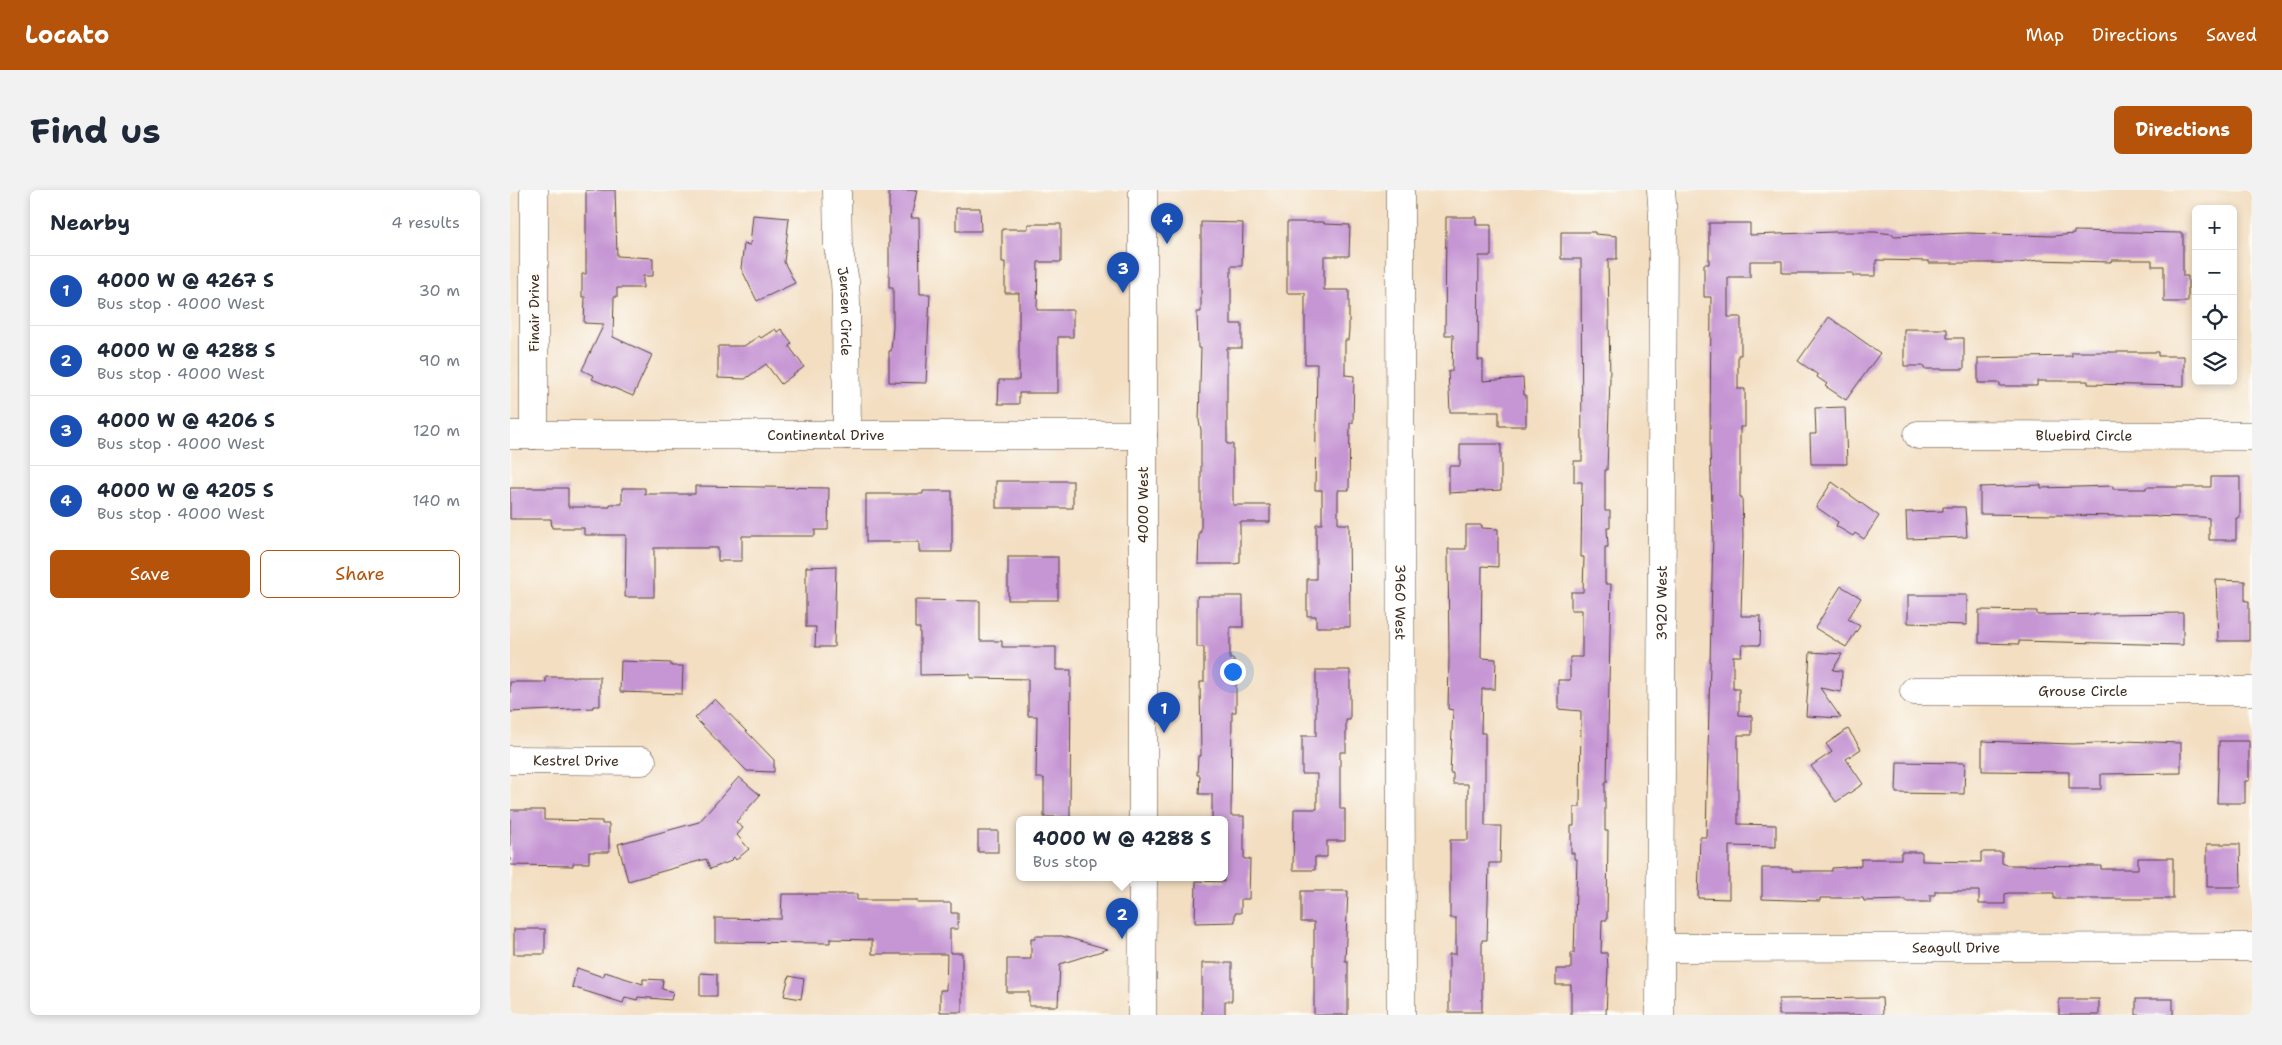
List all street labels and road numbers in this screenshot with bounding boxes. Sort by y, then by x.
street label: Jensen Circle [833,265,855,356]
street label: Finair Drive [525,274,543,352]
street label: Continental Drive [767,426,885,444]
street label: Bluebird Circle [2036,426,2132,445]
street label: 4000 West [1134,466,1152,544]
street label: 3960 West [1391,564,1410,640]
street label: 3920 West [1652,565,1671,641]
street label: Grouse Circle [2038,682,2128,700]
street label: Kestrel Drive [533,751,619,770]
street label: Seagull Drive [1912,938,2000,957]

